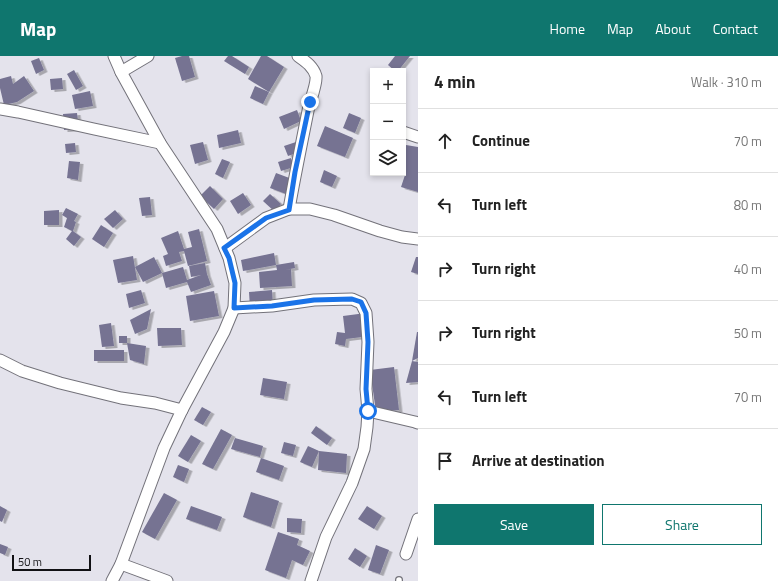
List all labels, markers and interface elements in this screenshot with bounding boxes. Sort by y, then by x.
text: Map [20,14,56,43]
text: Home [550,18,585,39]
text: Map [607,18,633,39]
text: About [655,18,691,39]
text: Contact [713,18,758,39]
map controls [370,68,406,176]
button: + [370,68,406,104]
text: 4 min [434,69,475,95]
text: Walk · 310 m [691,72,762,92]
route end [301,93,319,111]
button: − [370,104,406,140]
text: Continue [472,129,530,152]
icon: ahead [434,130,456,152]
text: 70 m [734,131,762,151]
button: layers [370,140,406,176]
text: Turn left [472,193,527,216]
icon: left [434,194,456,216]
text: 80 m [734,195,762,215]
text: Turn right [472,257,536,280]
icon: right [434,258,456,280]
text: 40 m [734,259,762,279]
text: Turn right [472,321,536,344]
icon: right [434,322,456,344]
text: 50 m [734,323,762,343]
text: Turn left [472,385,527,408]
icon: left [434,386,456,408]
text: 70 m [734,387,762,407]
route start [359,402,377,420]
text: Arrive at destination [472,449,605,472]
icon: arrive [434,450,456,472]
button: Save [434,504,594,545]
button: Share [602,504,762,545]
scale bar [12,553,91,572]
text: 50 m [18,554,42,570]

